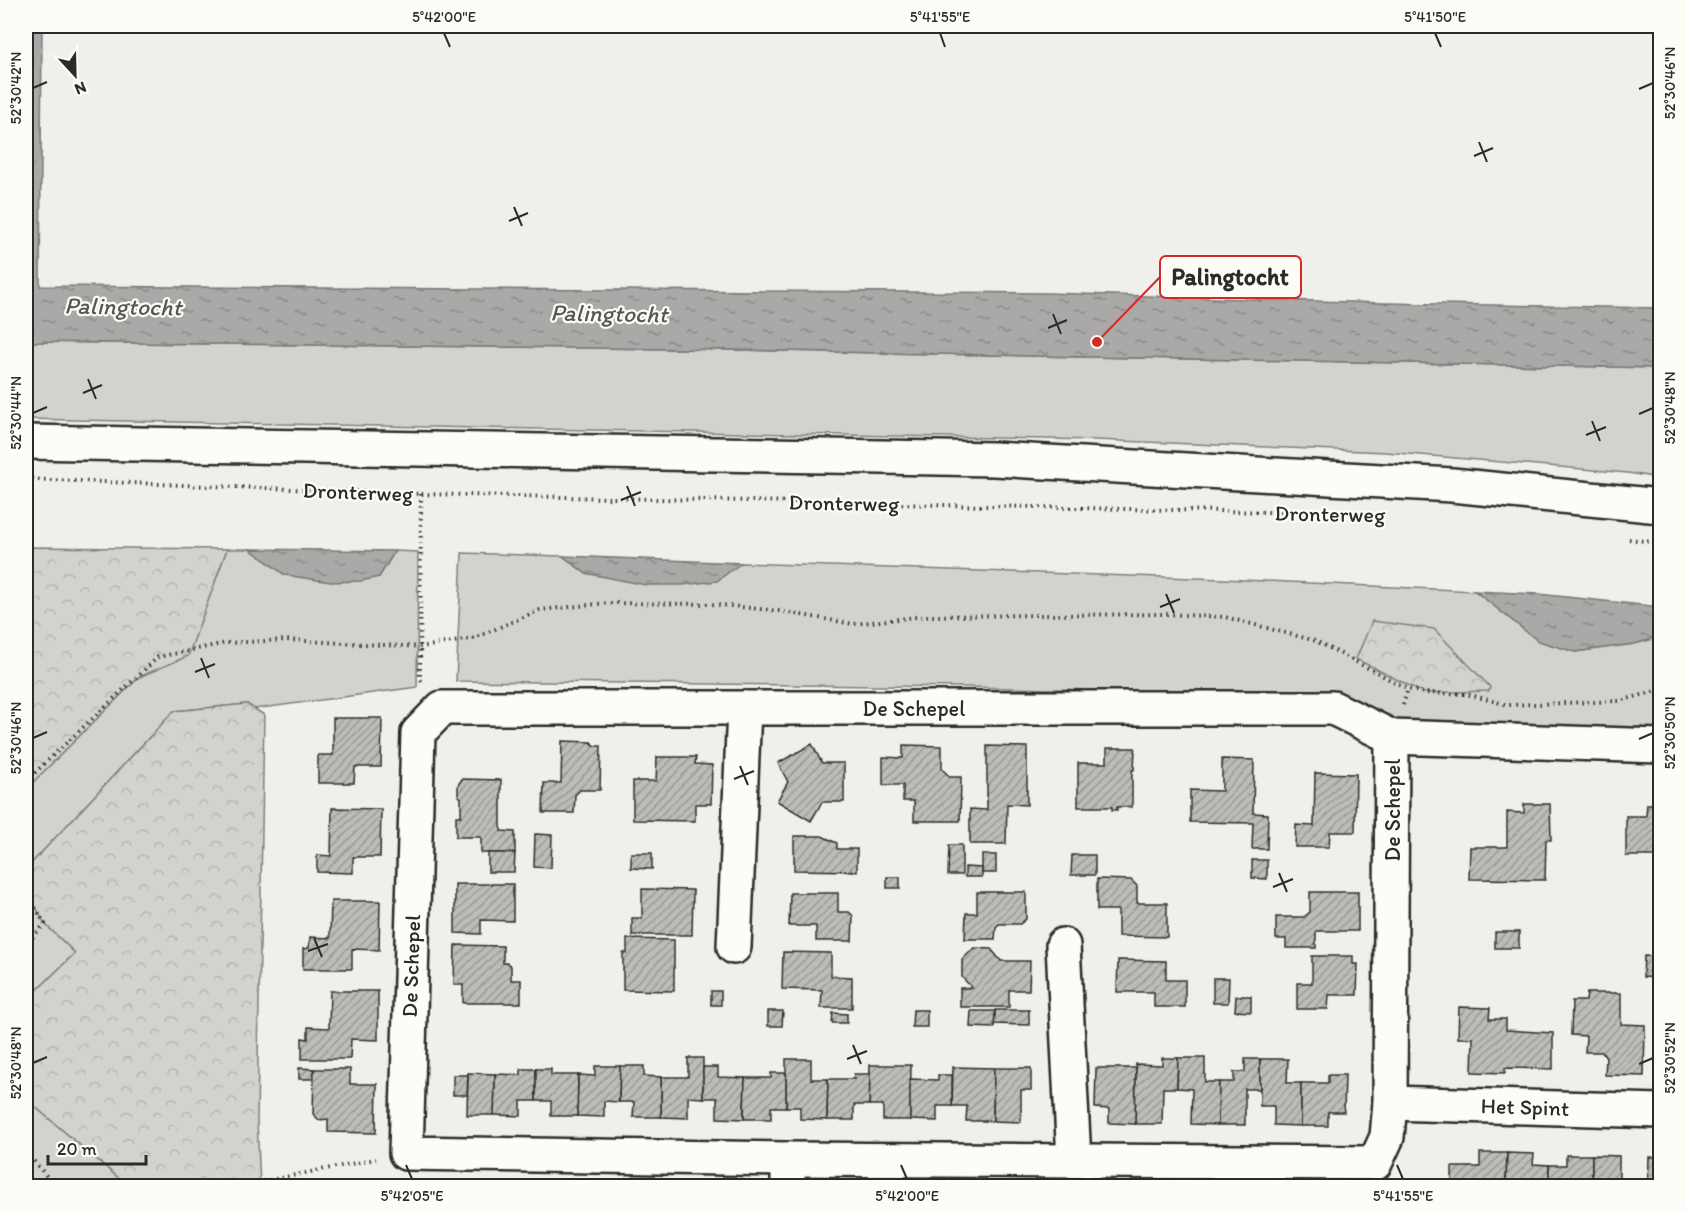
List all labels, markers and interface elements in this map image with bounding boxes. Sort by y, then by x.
text: 5°42'00"E [412,8,476,26]
text: 5°41'55"E [910,8,970,26]
text: 5°41'50"E [1404,8,1466,26]
north arrow [45,45,105,105]
text: 52°30'46"N [1661,47,1679,119]
text: 52°30'42"N [7,52,25,124]
text: N [72,78,89,99]
callout: Palingtocht [1160,256,1301,298]
text: Palingtocht [1171,262,1289,292]
water label: Palingtocht [64,290,184,322]
water label: Palingtocht [550,297,670,329]
text: 52°30'48"N [1661,371,1679,445]
text: 52°30'44"N [7,376,25,450]
street label: Dronterweg [302,477,414,507]
street label: Dronterweg [788,489,900,517]
street label: Dronterweg [1274,500,1386,528]
street label: De Schepel [863,695,965,722]
text: 52°30'50"N [1661,696,1679,770]
text: 52°30'46"N [7,702,25,774]
street label: De Schepel [1379,759,1406,861]
street label: De Schepel [396,914,426,1018]
text: 52°30'52"N [1661,1022,1679,1094]
text: 52°30'48"N [7,1026,25,1100]
street label: Het Spint [1480,1092,1570,1122]
scale bar [48,1128,146,1166]
text: 20 m [57,1138,97,1160]
text: 5°42'05"E [381,1187,443,1205]
text: 5°42'00"E [875,1187,939,1205]
text: 5°41'55"E [1373,1187,1433,1205]

